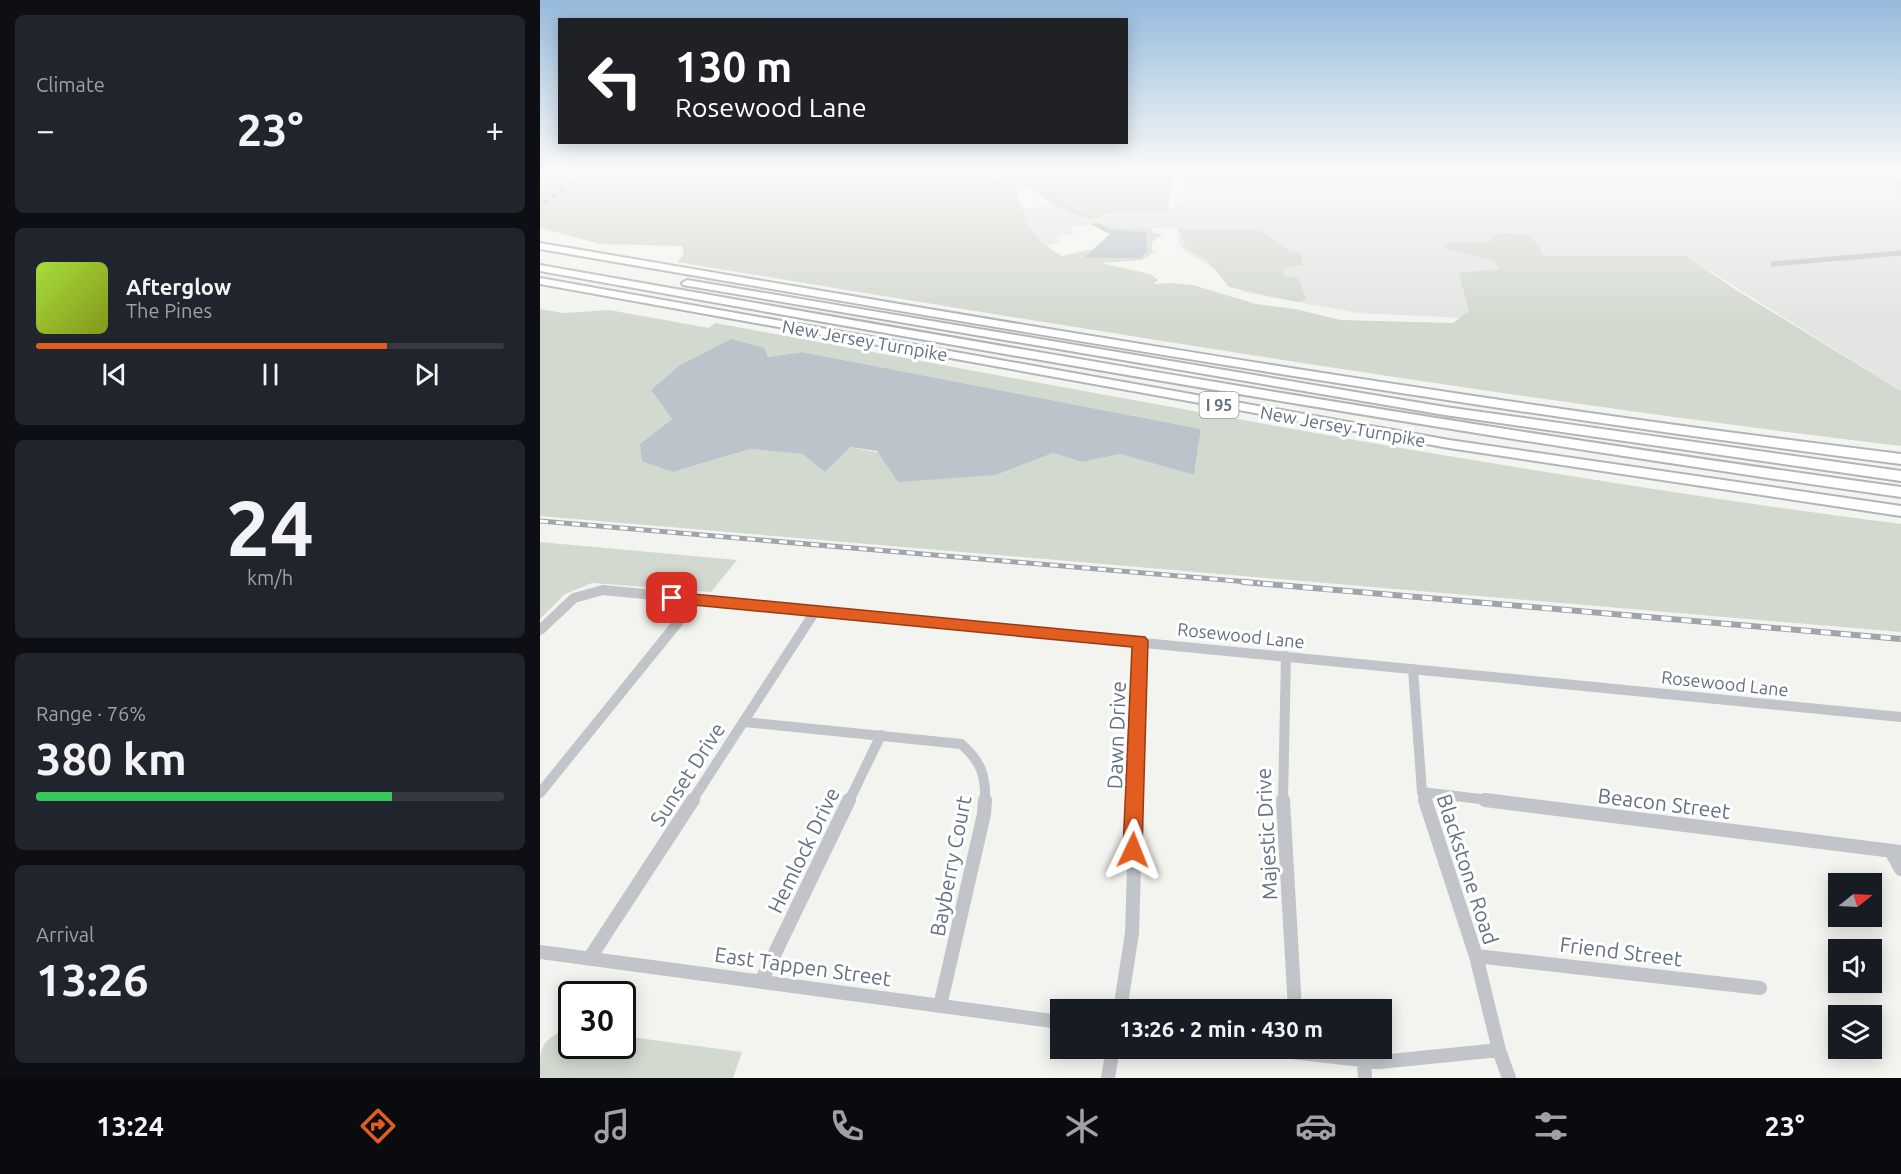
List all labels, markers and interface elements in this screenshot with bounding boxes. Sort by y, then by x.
icon: left [576,42,654,120]
text: 130 m [675,43,792,90]
text: Climate [36,73,105,96]
text: Rosewood Lane [675,92,867,122]
text: 23° [237,104,303,155]
text: − [36,111,55,148]
text: + [485,111,504,148]
text: Afterglow [126,274,231,299]
text: The Pines [126,299,212,322]
street label: New Jersey Turnpike [781,316,949,364]
icon: previous [98,358,131,391]
icon: pause [254,358,287,391]
icon: next [410,358,443,391]
road number: I 95 [1200,392,1238,418]
street label: New Jersey Turnpike [1259,402,1427,450]
text: 24 [226,483,314,571]
text: km/h [247,566,293,589]
pin [646,572,697,623]
icon: arrive [655,581,688,614]
street label: Rosewood Lane [1176,618,1306,652]
street label: Rosewood Lane [1660,666,1790,700]
street label: Dawn Drive [1102,680,1130,790]
text: Range · 76% [36,702,146,725]
street label: Sunset Drive [645,718,729,830]
text: 380 km [36,733,187,784]
street label: Majestic Drive [1251,767,1281,901]
street label: Hemlock Drive [762,783,844,917]
street label: Beacon Street [1596,783,1732,823]
street label: Blackstone Road [1432,791,1504,947]
street label: Bayberry Court [925,794,975,938]
position arrow [1101,818,1165,882]
north arrow [1828,873,1882,927]
map controls [1828,873,1882,1059]
text: Arrival [36,923,94,946]
street label: Friend Street [1558,932,1684,970]
button: sound [1828,939,1882,993]
street label: East Tappen Street [713,942,893,990]
text: 13:26 [36,954,149,1005]
speed limit sign: 30 [558,981,636,1059]
button: layers [1828,1005,1882,1059]
text: 13:26 · 2 min · 430 m [1119,1016,1323,1041]
icon: directions [357,1105,399,1147]
icon: music [591,1105,633,1147]
icon: phone [826,1105,868,1147]
icon: climate [1061,1105,1103,1147]
icon: car [1295,1105,1337,1147]
icon: filters [1530,1105,1572,1147]
text: 13:24 [96,1111,164,1141]
text: 23° [1765,1111,1805,1141]

